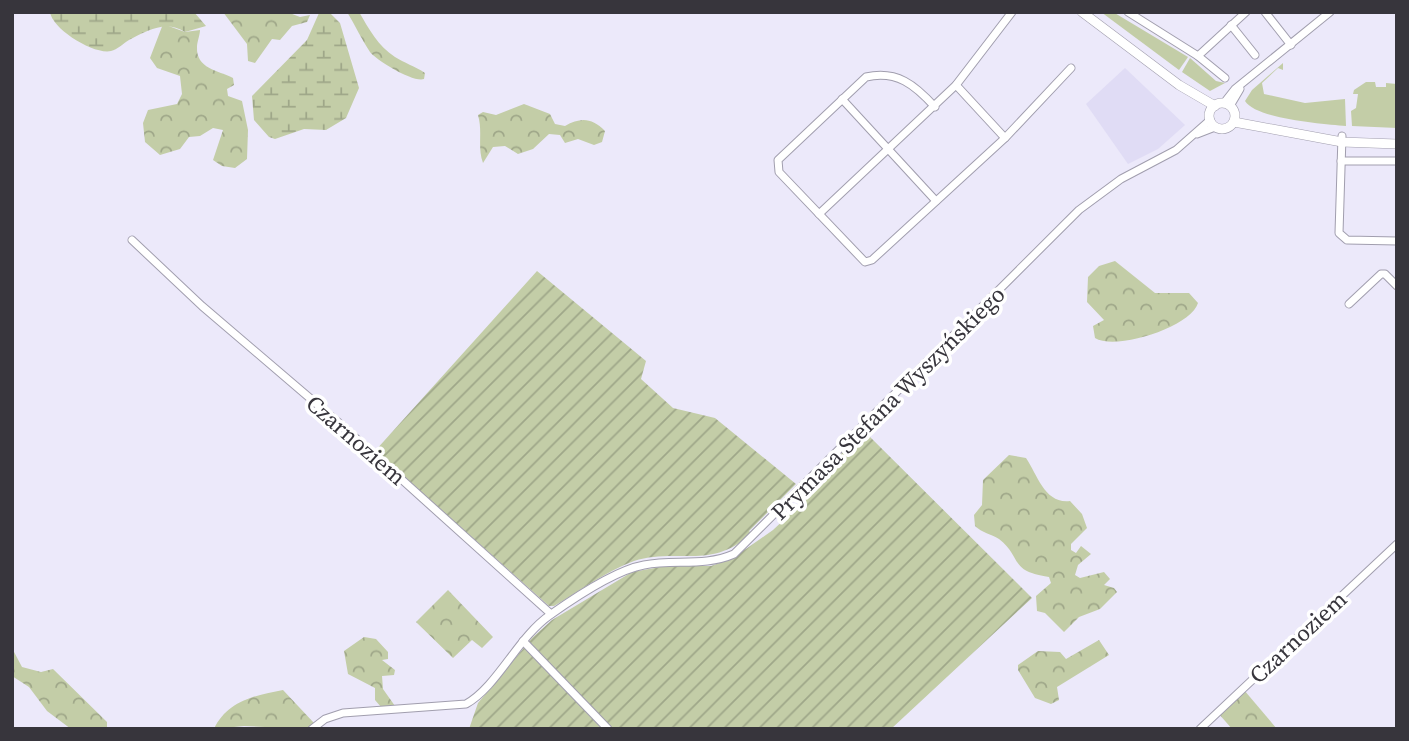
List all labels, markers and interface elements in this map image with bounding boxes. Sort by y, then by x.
street label: Prymasa Stefana Wyszyńskiego [764,279,1012,527]
street label: Czarnoziem [299,388,413,492]
street label: Czarnoziem [1242,583,1354,691]

